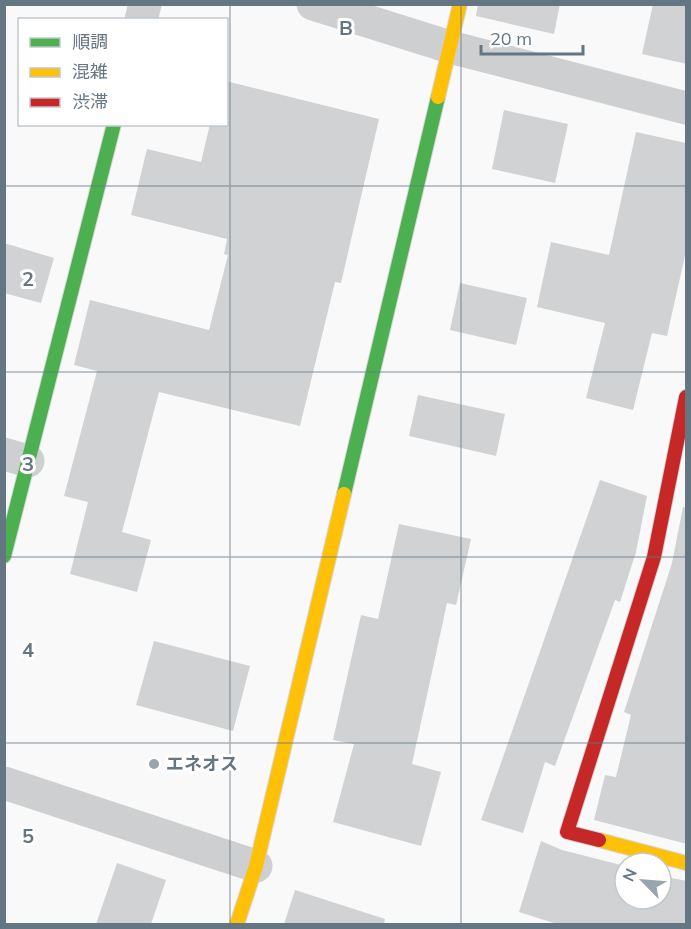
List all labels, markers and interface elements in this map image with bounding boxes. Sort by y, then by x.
text: B [339,15,353,40]
legend [18,18,228,126]
scale bar [481,18,583,56]
text: 20 m [490,27,532,50]
text: 順調 [72,30,108,53]
text: 混雑 [72,60,108,83]
text: 渋滞 [72,90,108,113]
text: 2 [22,266,34,291]
text: 3 [22,451,34,476]
text: 4 [22,637,34,662]
place label: エネオス [166,752,238,775]
marker: エネオス [147,757,161,771]
text: 5 [22,823,34,848]
north arrow [613,851,673,911]
text: N [618,865,641,884]

